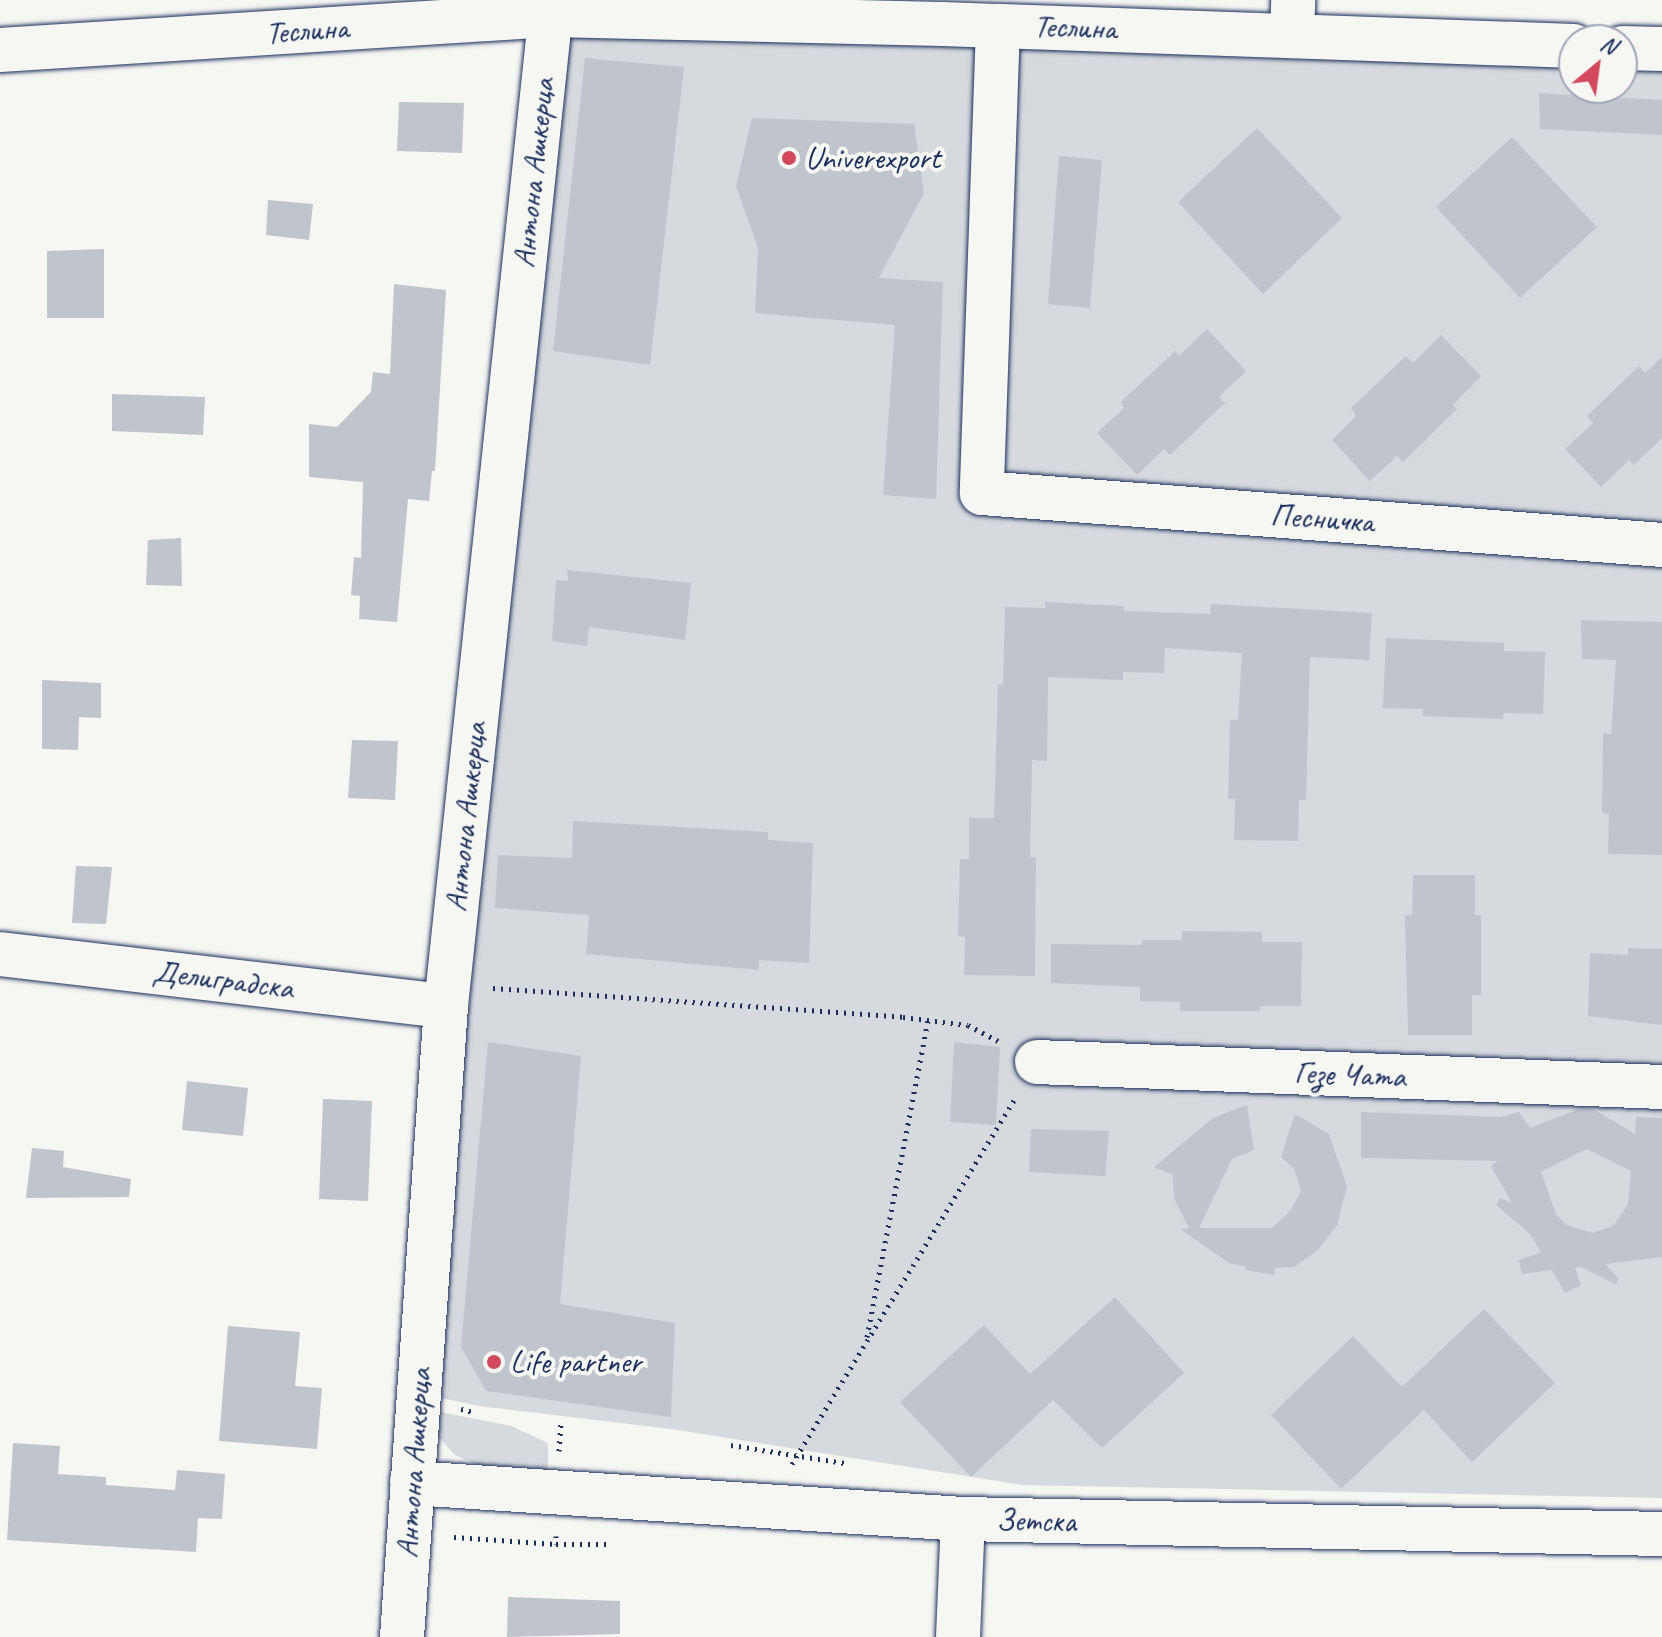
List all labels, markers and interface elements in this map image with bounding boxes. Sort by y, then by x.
street label: Теслина [1033,7,1117,49]
street label: Теслина [264,9,350,53]
north arrow [1558,24,1638,104]
text: N [1596,29,1621,60]
street label: Антона Ашкерца [505,77,563,269]
place label: Univerexport [805,139,940,177]
marker: Univerexport [780,149,798,167]
street label: Песничка [1269,496,1375,542]
street label: Антона Ашкерца [437,721,495,913]
street label: Делиградска [151,952,295,1008]
street label: Гезе Чата [1296,1054,1404,1096]
place label: Life partner [510,1343,642,1381]
marker: Life partner [485,1353,503,1371]
street label: Антона Ашкерца [388,1367,440,1559]
street label: Зетска [996,1501,1076,1541]

